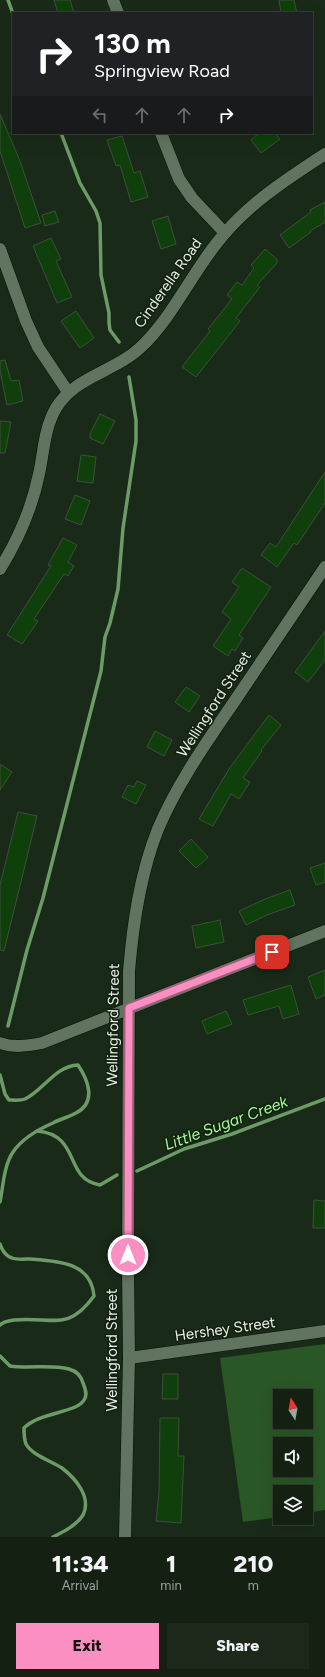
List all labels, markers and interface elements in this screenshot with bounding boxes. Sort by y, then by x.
text: 130 m [94,26,171,60]
icon: right [28,28,80,80]
text: Springview Road [94,60,230,82]
icon: left [89,104,111,126]
icon: ahead [131,104,153,126]
icon: ahead [173,104,195,126]
icon: right [215,104,237,126]
street label: Cinderella Road [130,235,206,331]
street label: Wellingford Street [173,647,255,760]
pin [255,935,289,969]
icon: arrive [261,941,283,963]
street label: Wellingford Street [103,963,123,1087]
water label: Little Sugar Creek [162,1091,291,1154]
position arrow [107,1234,149,1276]
street label: Wellingford Street [103,1288,121,1412]
street label: Hershey Street [173,1313,277,1345]
north arrow [273,1389,313,1429]
map controls [273,1389,313,1525]
button: sound [273,1437,313,1477]
button: layers [273,1485,313,1525]
text: 11:34 [52,1549,109,1578]
text: 1 [166,1549,176,1578]
text: 210 [233,1549,273,1578]
text: Arrival [62,1578,99,1593]
text: min [160,1578,182,1593]
text: m [248,1578,259,1593]
button: Exit [16,1623,159,1669]
button: Share [167,1623,309,1669]

